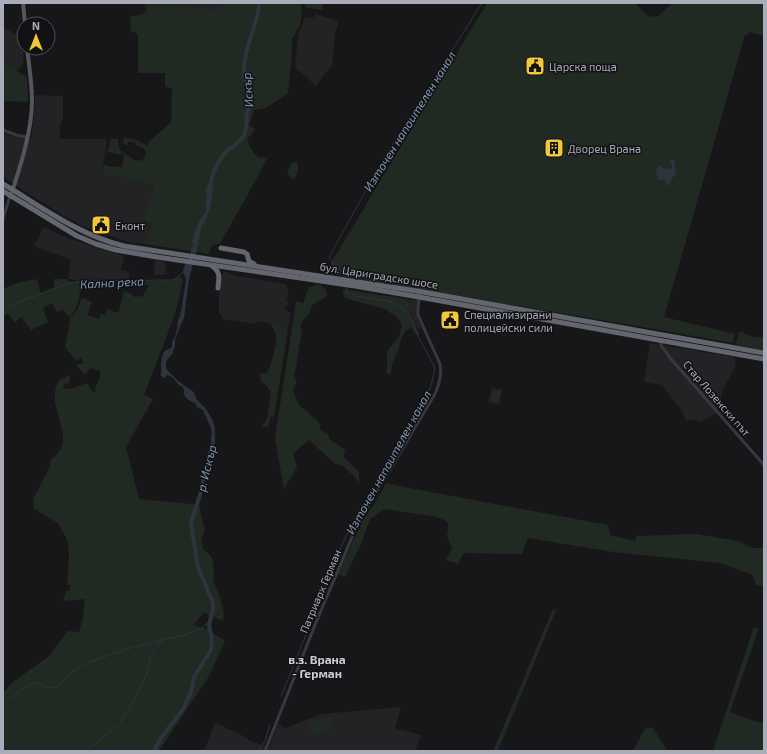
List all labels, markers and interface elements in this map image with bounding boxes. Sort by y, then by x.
north arrow [16,16,56,56]
text: N [32,19,40,32]
water label: Източен напоителен канал [360,48,458,193]
public building icon: Царска поща [524,55,546,77]
place label: Царска поща [549,60,617,73]
water label: Искър [239,72,255,108]
building icon: Дворец Врана [543,137,565,159]
place label: Дворец Врана [568,142,641,155]
public building icon: Еконт [90,214,112,236]
place label: Еконт [115,219,146,232]
street label: бул. Цариградско шосе [319,259,439,292]
water label: Кална река [80,273,144,291]
place label: Специализирани полицейски сили [464,308,553,334]
public building icon: Специализирани полицейски сили [439,309,461,331]
street label: Стар Лозенски път [681,358,754,439]
water label: Източен напоителен канал [343,387,434,536]
water label: р. Искър [193,443,219,493]
street label: Патриарх Герман [297,547,343,635]
district label: в.з. Врана - Герман [288,652,346,680]

